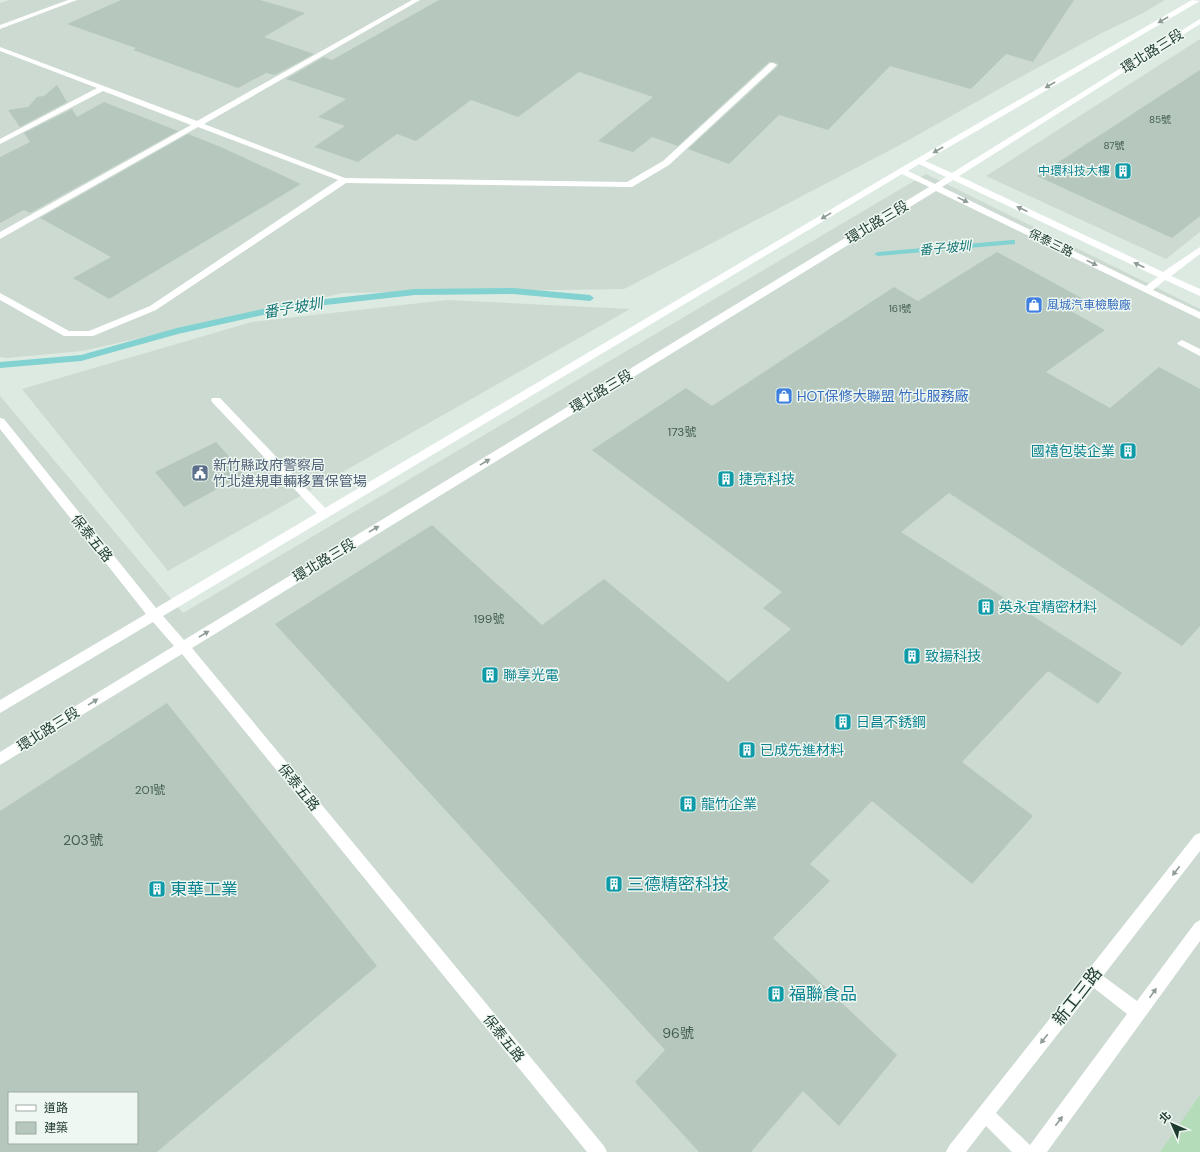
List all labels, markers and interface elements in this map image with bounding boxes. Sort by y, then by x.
one-way arrow [1157,16,1169,23]
street label: 環北路三段 [1118,25,1186,77]
one-way arrow [1044,81,1056,88]
house number: 85號 [1149,113,1171,126]
house number: 87號 [1103,139,1125,152]
one-way arrow [932,146,944,153]
building icon: 中環科技大樓 [1113,161,1133,181]
place label: 中環科技大樓 [1038,163,1110,179]
street label: 環北路三段 [842,196,912,248]
one-way arrow [957,196,968,203]
one-way arrow [1016,206,1027,212]
one-way arrow [820,213,832,220]
street label: 保泰三路 [1026,225,1076,261]
water label: 番子坡圳 [918,237,974,259]
one-way arrow [1086,260,1098,266]
one-way arrow [1134,262,1145,268]
water label: 番子坡圳 [262,293,326,323]
shop icon: 風城汽車檢驗廠 [1024,295,1044,315]
place label: 風城汽車檢驗廠 [1047,297,1131,313]
house number: 161號 [889,302,911,315]
street label: 環北路三段 [566,365,636,417]
shop icon: HOT保修大聯盟 竹北服務廠 [774,386,794,406]
place label: HOT保修大聯盟 竹北服務廠 [797,387,968,405]
house number: 173號 [668,424,696,440]
building icon: 國禧包裝企業 [1118,441,1138,461]
place label: 國禧包裝企業 [1031,442,1115,460]
place label: 新竹縣政府警察局 竹北違規車輛移置保管場 [213,456,367,490]
one-way arrow [479,458,491,465]
public building icon: 新竹縣政府警察局 竹北違規車輛移置保管場 [190,463,210,483]
building icon: 捷亮科技 [716,469,736,489]
place label: 捷亮科技 [739,470,795,488]
street label: 保泰五路 [67,511,117,565]
one-way arrow [368,526,380,533]
street label: 環北路三段 [289,534,359,586]
building icon: 英永宜精密材料 [976,597,996,617]
place label: 英永宜精密材料 [999,598,1097,616]
house number: 199號 [474,611,504,627]
one-way arrow [198,630,210,637]
building icon: 致揚科技 [902,646,922,666]
place label: 致揚科技 [925,647,981,665]
building icon: 聯享光電 [480,665,500,685]
place label: 聯享光電 [503,666,559,684]
one-way arrow [87,698,99,705]
street label: 環北路三段 [14,703,82,755]
building icon: 日昌不銹鋼 [833,712,853,732]
place label: 日昌不銹鋼 [856,713,926,731]
building icon: 已成先進材料 [737,740,757,760]
place label: 已成先進材料 [760,741,844,759]
street label: 保泰五路 [274,760,324,814]
house number: 201號 [135,782,165,798]
building icon: 龍竹企業 [678,794,698,814]
place label: 龍竹企業 [701,795,757,813]
house number: 203號 [63,831,103,849]
one-way arrow [1172,865,1180,876]
place label: 三德精密科技 [627,873,729,895]
building icon: 三德精密科技 [604,874,624,894]
place label: 東華工業 [170,878,238,900]
building icon: 東華工業 [147,879,167,899]
street label: 新工三路 [1047,962,1107,1030]
place label: 福聯食品 [789,983,857,1005]
building icon: 福聯食品 [766,984,786,1004]
one-way arrow [1149,988,1157,999]
street label: 保泰五路 [479,1011,529,1065]
house number: 96號 [662,1024,694,1042]
one-way arrow [1039,1033,1048,1044]
legend [8,1092,138,1144]
text: 道路 [44,1100,68,1116]
north arrow [1152,1104,1192,1144]
text: 北 [1156,1108,1174,1126]
one-way arrow [1055,1115,1063,1126]
text: 建築 [44,1120,68,1136]

